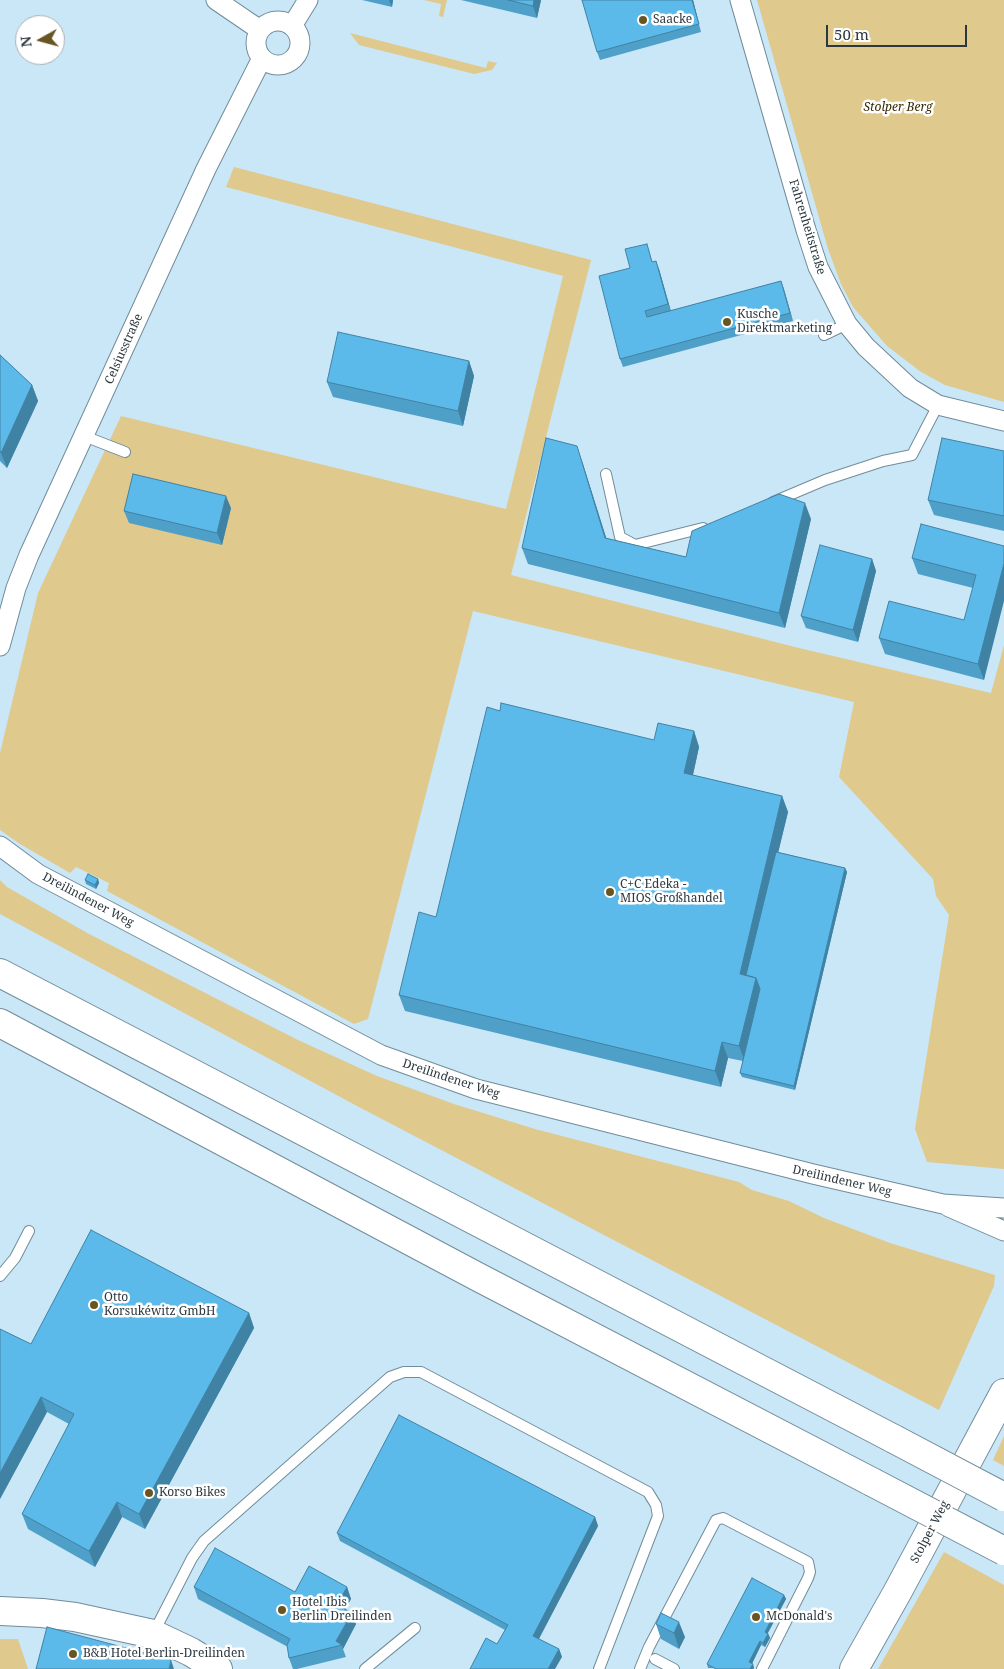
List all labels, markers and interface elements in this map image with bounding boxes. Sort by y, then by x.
place label: Saacke [653,13,692,27]
marker: Saacke [637,14,649,26]
north arrow [15,15,65,65]
scale bar [829,15,970,47]
text: 50 m [834,24,869,44]
text: N [16,35,36,48]
park label: Stolper Berg [864,101,932,115]
street label: Fahrenheitstraße [786,178,828,276]
place label: Kusche Direktmarketing [737,308,832,336]
street label: Celsiusstraße [102,311,146,387]
marker: Kusche Direktmarketing [721,316,733,328]
street label: Dreilindener Weg [40,870,136,930]
place label: C+C Edeka - MIOS Großhandel [620,878,723,906]
marker: C+C Edeka - MIOS Großhandel [604,886,616,898]
street label: Dreilindener Weg [401,1056,501,1102]
street label: Dreilindener Weg [791,1163,893,1199]
place label: Otto Korsukéwitz GmbH [104,1291,215,1319]
marker: Otto Korsukéwitz GmbH [88,1299,100,1311]
place label: Korso Bikes [159,1486,225,1500]
marker: Korso Bikes [143,1487,155,1499]
street label: Stolper Weg [908,1498,952,1566]
place label: Hotel Ibis Berlin Dreilinden [292,1596,392,1624]
marker: Hotel Ibis Berlin Dreilinden [276,1604,288,1616]
place label: McDonald's [766,1610,832,1624]
marker: McDonald's [750,1611,762,1623]
place label: B&B Hotel Berlin-Dreilinden [83,1647,245,1661]
marker: B&B Hotel Berlin-Dreilinden [67,1648,79,1660]

